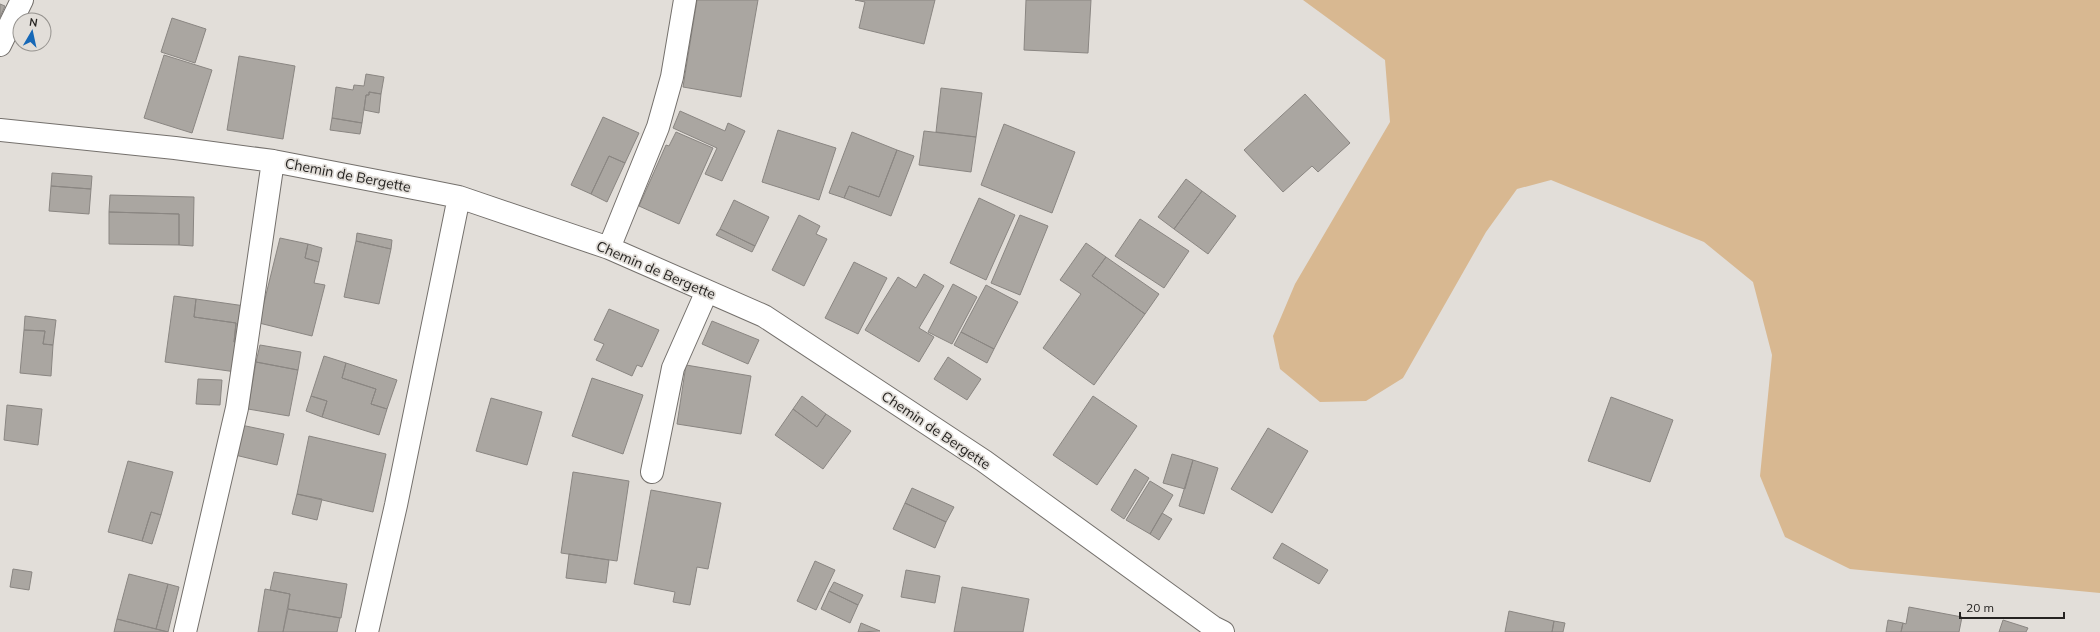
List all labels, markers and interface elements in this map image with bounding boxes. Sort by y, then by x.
north arrow [12,12,52,52]
text: N [28,15,39,30]
street label: Chemin de Bergette [284,154,412,196]
street label: Chemin de Bergette [594,237,718,303]
street label: Chemin de Bergette [878,387,994,473]
scale bar [1960,594,2064,620]
text: 20 m [1966,600,1994,615]

